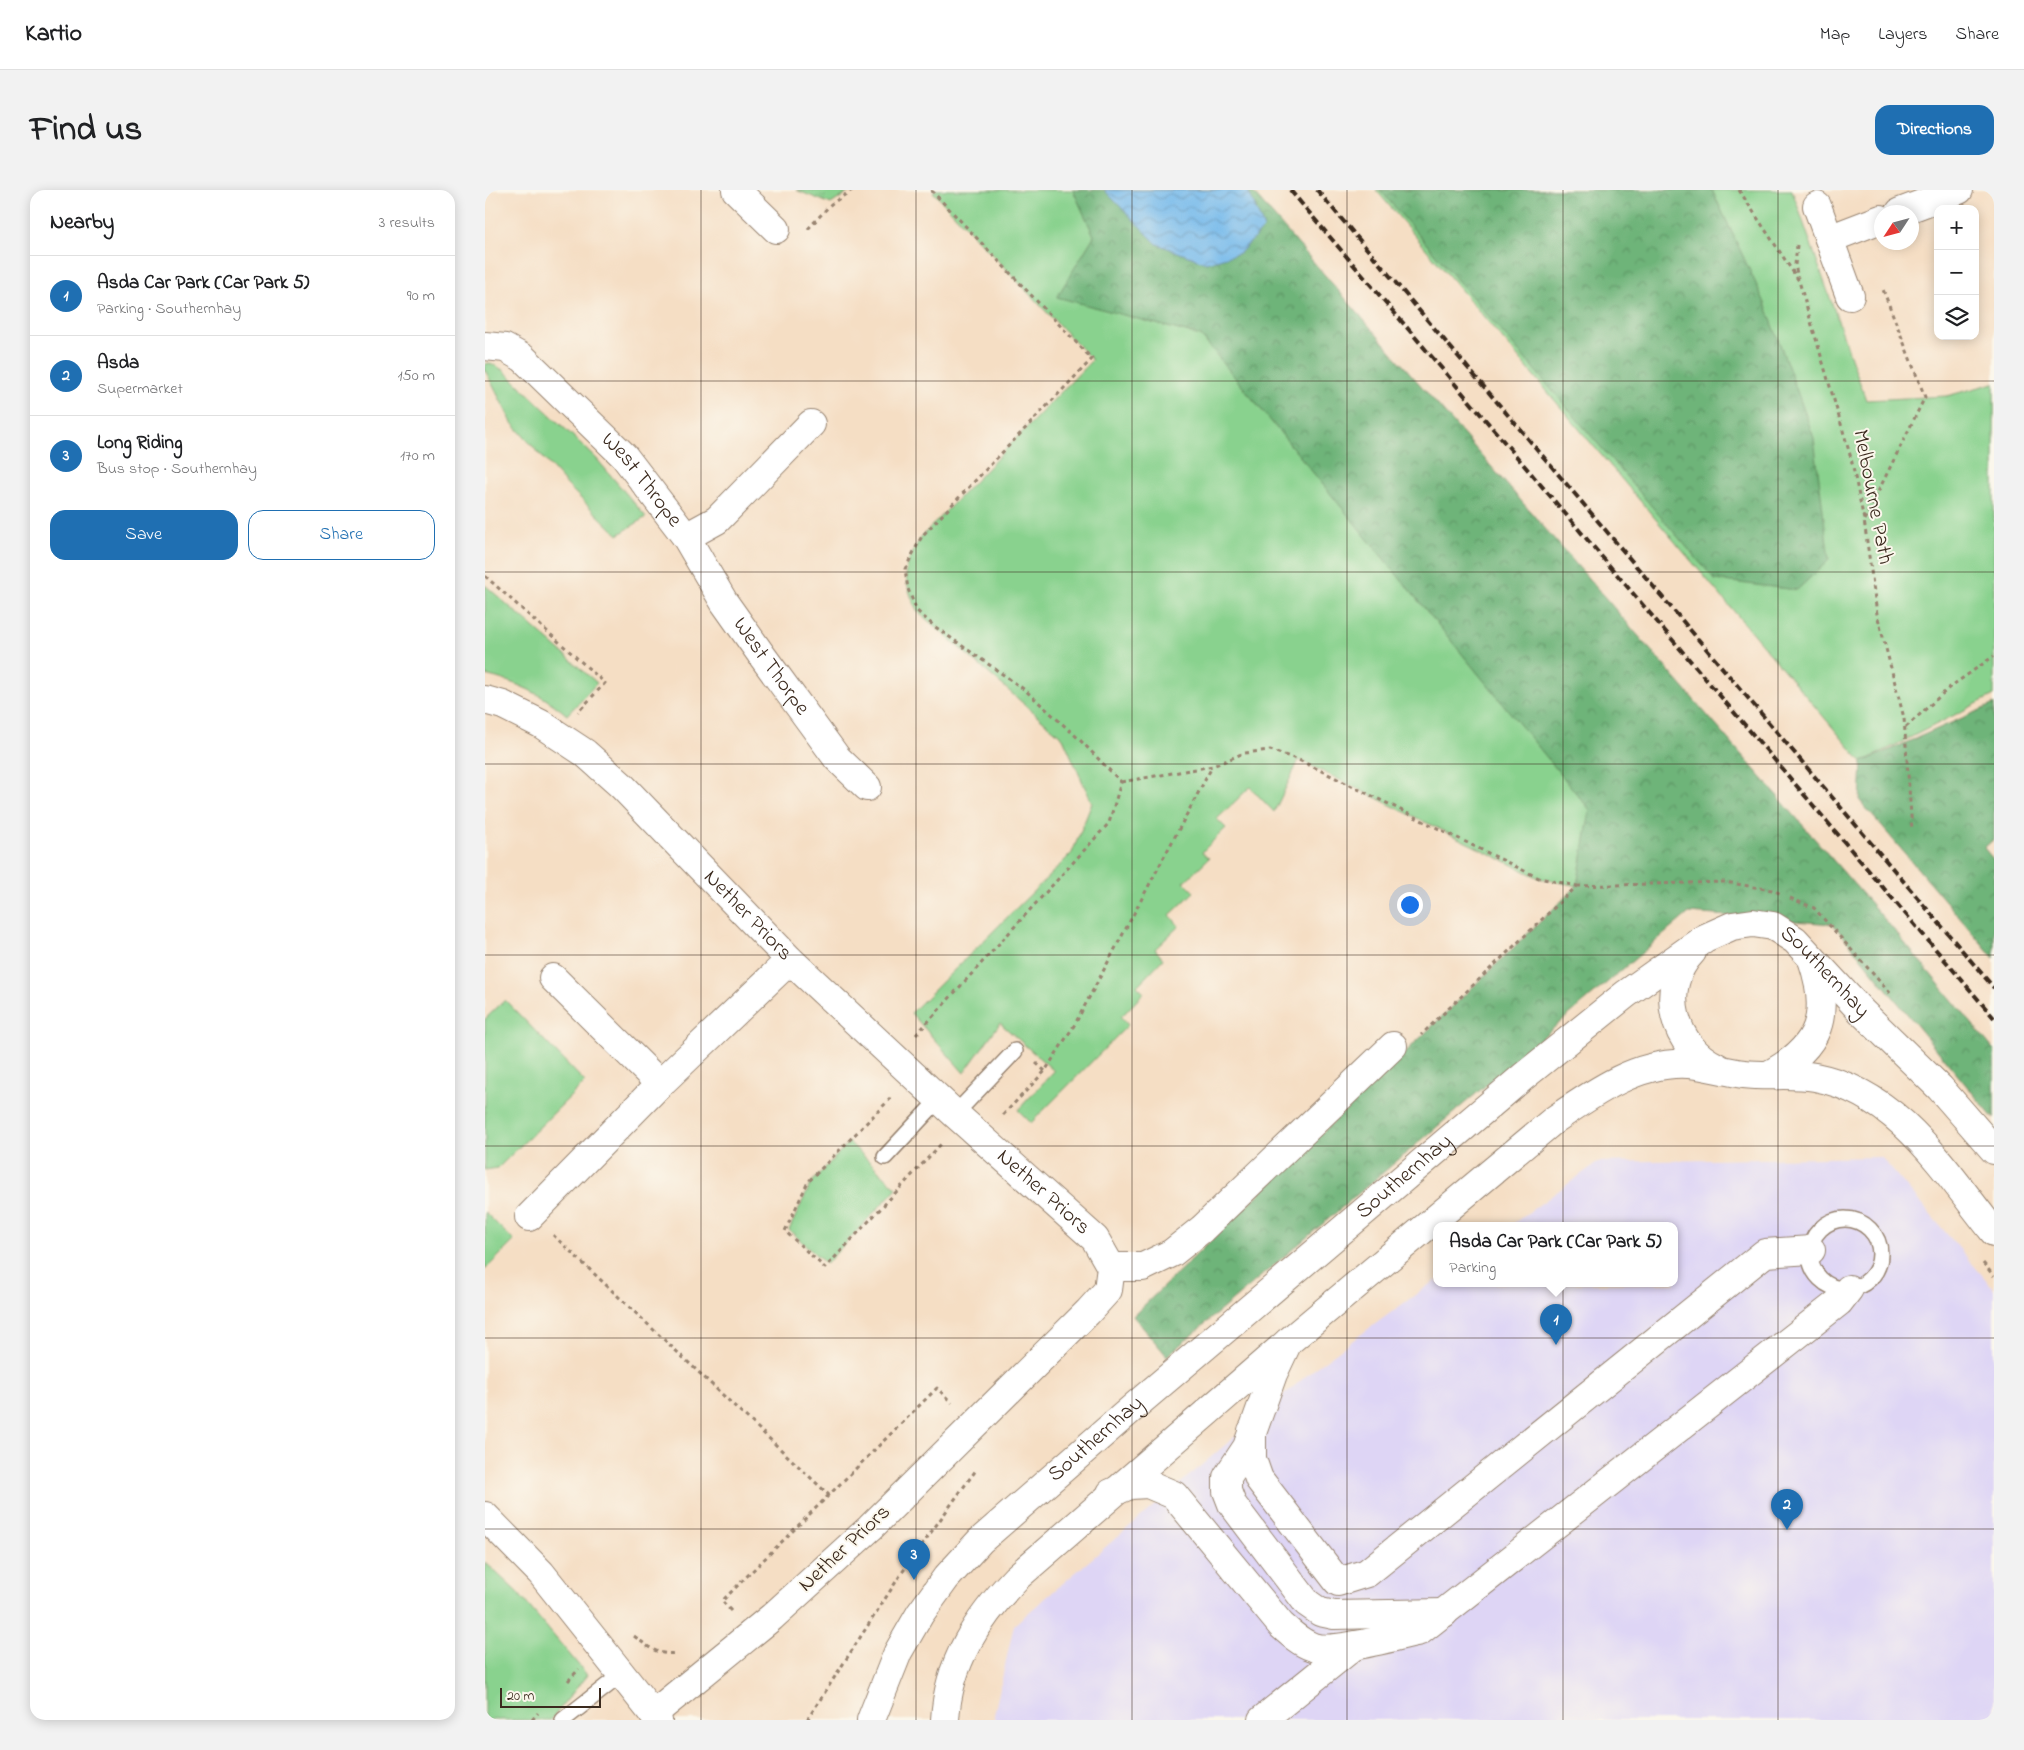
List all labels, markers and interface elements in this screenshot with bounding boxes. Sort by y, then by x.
text: Kartio [25,17,82,52]
text: Map [1820,22,1850,48]
text: Layers [1878,22,1928,48]
text: Share [1956,22,1999,48]
text: Find us [30,105,142,156]
button: Directions [1875,105,1994,155]
north arrow [1874,205,1919,250]
map controls [1934,205,1979,340]
button: + [1934,205,1979,250]
text: Nearby [50,208,114,238]
text: 3 results [379,211,435,235]
button: − [1934,250,1979,295]
text: Asda Car Park (Car Park 5) [97,270,309,297]
text: 1 [63,284,69,308]
text: 90 m [407,284,435,308]
button: layers [1934,295,1979,340]
text: Parking · Southernhay [97,297,241,321]
text: Asda [97,350,139,377]
text: 2 [62,364,70,388]
text: 150 m [397,364,435,388]
text: Supermarket [97,377,183,401]
street label: West Thrope [593,425,689,535]
street label: Melbourne Path [1843,427,1901,567]
text: Long Riding [97,430,183,457]
text: 3 [63,444,69,468]
text: 170 m [400,444,435,468]
text: Bus stop · Southernhay [97,457,257,481]
button: Save [50,510,238,560]
button: Share [248,510,435,560]
street label: West Thorpe [724,611,817,723]
street label: Nether Priors [695,863,799,969]
your location [1397,892,1423,918]
street label: Southernhay [1774,918,1877,1027]
street label: Southernhay [1349,1127,1461,1228]
street label: Nether Priors [989,1142,1097,1243]
popup [1433,1222,1678,1287]
text: Asda Car Park (Car Park 5) [1449,1229,1662,1256]
text: Parking [1449,1256,1496,1280]
pin: 1 [1540,1304,1572,1345]
street label: Southernhay [1041,1389,1152,1490]
pin: 2 [1771,1489,1803,1530]
street label: Nether Priors [792,1498,898,1600]
pin: 3 [898,1539,930,1580]
scale bar [500,1685,601,1708]
text: 20 m [507,1686,534,1707]

